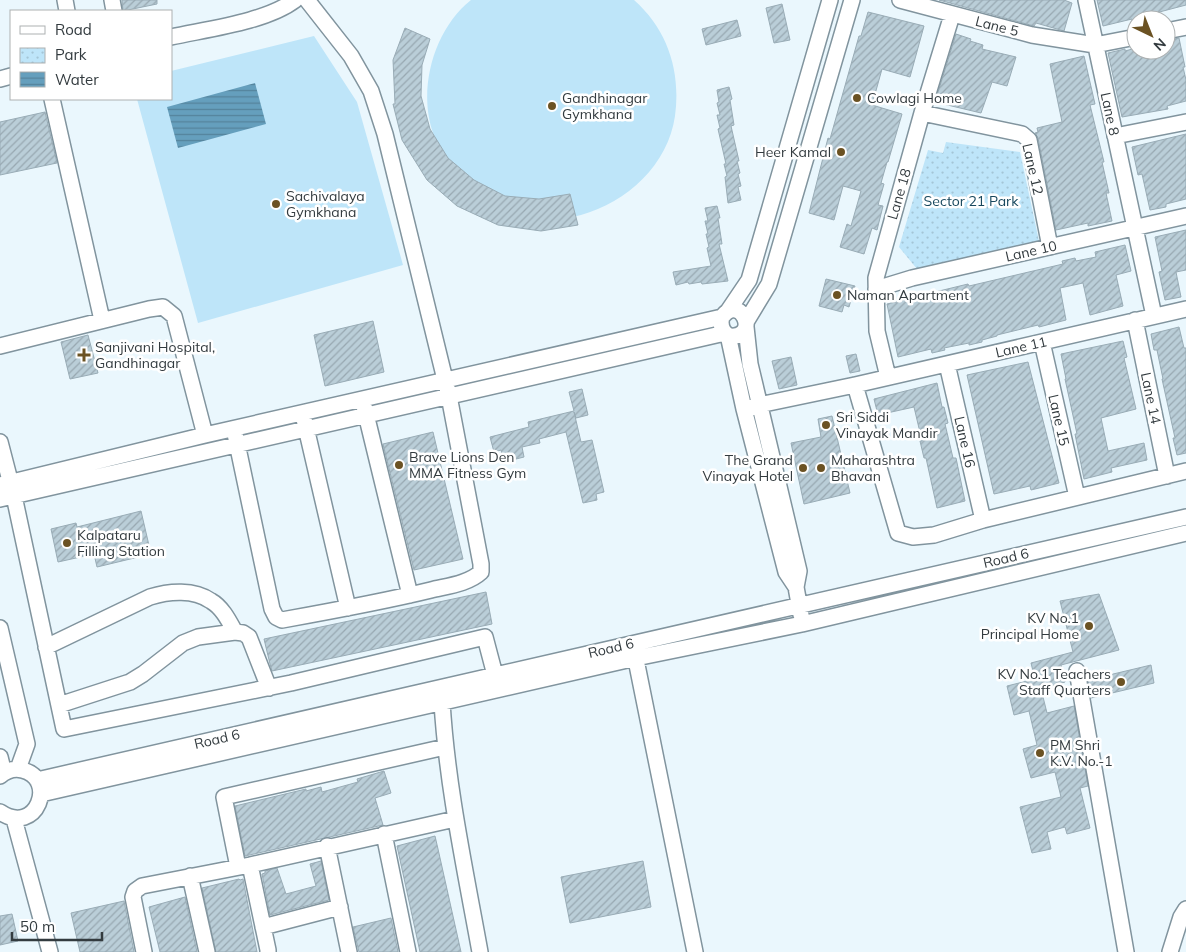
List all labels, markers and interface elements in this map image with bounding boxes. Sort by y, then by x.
legend [10,10,172,100]
north arrow [1126,10,1176,60]
street label: Lane 5 [974,12,1020,40]
text: Road [55,20,92,39]
text: N [1150,34,1170,55]
text: Park [55,45,87,64]
text: Water [55,70,99,89]
place label: Gandhinagar Gymkhana [562,89,648,123]
place label: Cowlagi Home [867,89,962,107]
street label: Lane 8 [1097,91,1123,137]
marker: Cowlagi Home [851,92,863,104]
marker: Gandhinagar Gymkhana [546,100,558,112]
street label: Lane 12 [1018,141,1048,197]
place label: Heer Kamal [755,143,831,161]
marker: Heer Kamal [835,146,847,158]
street label: Lane 18 [883,166,915,222]
place label: Sachivalaya Gymkhana [286,187,365,221]
park label: Sector 21 Park [924,192,1019,210]
marker: Sachivalaya Gymkhana [270,198,282,210]
street label: Lane 10 [1003,236,1059,266]
place label: Naman Apartment [847,286,969,304]
marker: Naman Apartment [831,289,843,301]
street label: Lane 11 [993,332,1049,362]
place label: Sanjivani Hospital, Gandhinagar [95,338,215,372]
marker: Sanjivani Hospital, Gandhinagar [77,348,91,362]
street label: Lane 14 [1137,371,1165,426]
street label: Lane 15 [1044,392,1074,448]
place label: Sri Siddi Vinayak Mandir [836,408,939,442]
street label: Lane 16 [950,414,980,470]
marker: Sri Siddi Vinayak Mandir [820,419,832,431]
place label: Brave Lions Den MMA Fitness Gym [409,448,526,482]
place label: The Grand Vinayak Hotel [702,451,793,485]
place label: Maharashtra Bhavan [831,451,915,485]
marker: Brave Lions Den MMA Fitness Gym [393,459,405,471]
marker: The Grand Vinayak Hotel [797,462,809,474]
marker: Maharashtra Bhavan [815,462,827,474]
place label: Kalpataru Filling Station [77,526,165,560]
marker: Kalpataru Filling Station [61,537,73,549]
street label: Road 6 [981,544,1031,572]
place label: KV No.1 Principal Home [981,609,1079,643]
marker: KV No.1 Principal Home [1083,620,1095,632]
street label: Road 6 [586,634,636,662]
place label: KV No.1 Teachers Staff Quarters [997,665,1111,699]
marker: KV No.1 Teachers Staff Quarters [1115,676,1127,688]
street label: Road 6 [192,725,242,753]
place label: PM Shri K.V. No.-1 [1050,736,1113,770]
marker: PM Shri K.V. No.-1 [1034,747,1046,759]
scale bar [12,910,102,942]
text: 50 m [20,917,55,936]

